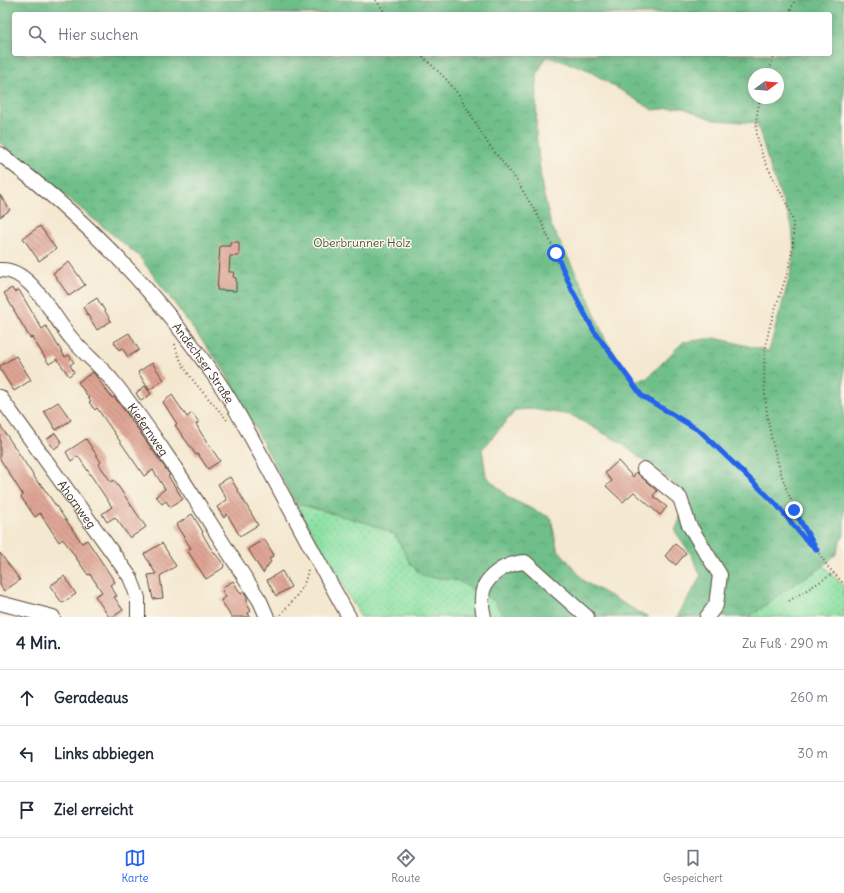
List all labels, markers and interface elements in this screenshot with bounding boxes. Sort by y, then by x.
search box [12,12,832,56]
icon: search [26,23,48,45]
text: Hier suchen [58,25,138,44]
north arrow [748,68,784,104]
park label: Oberbrunner Holz [313,235,411,250]
route start [547,244,565,262]
street label: Andechser Straße [170,319,238,406]
street label: Kiefernweg [125,400,172,458]
street label: Ahornweg [55,477,100,531]
route end [785,501,803,519]
text: 4 Min. [16,632,61,654]
text: Zu Fuß · 290 m [742,635,828,652]
icon: ahead [16,687,38,709]
text: Geradeaus [54,688,128,707]
text: 260 m [790,689,828,706]
icon: left [16,743,38,765]
text: Links abbiegen [54,744,154,763]
text: 30 m [798,745,828,762]
icon: arrive [16,799,38,821]
text: Ziel erreicht [54,800,133,819]
tab: Karte [121,847,148,885]
tab: Route [391,847,420,885]
tab: Gespeichert [663,847,723,885]

